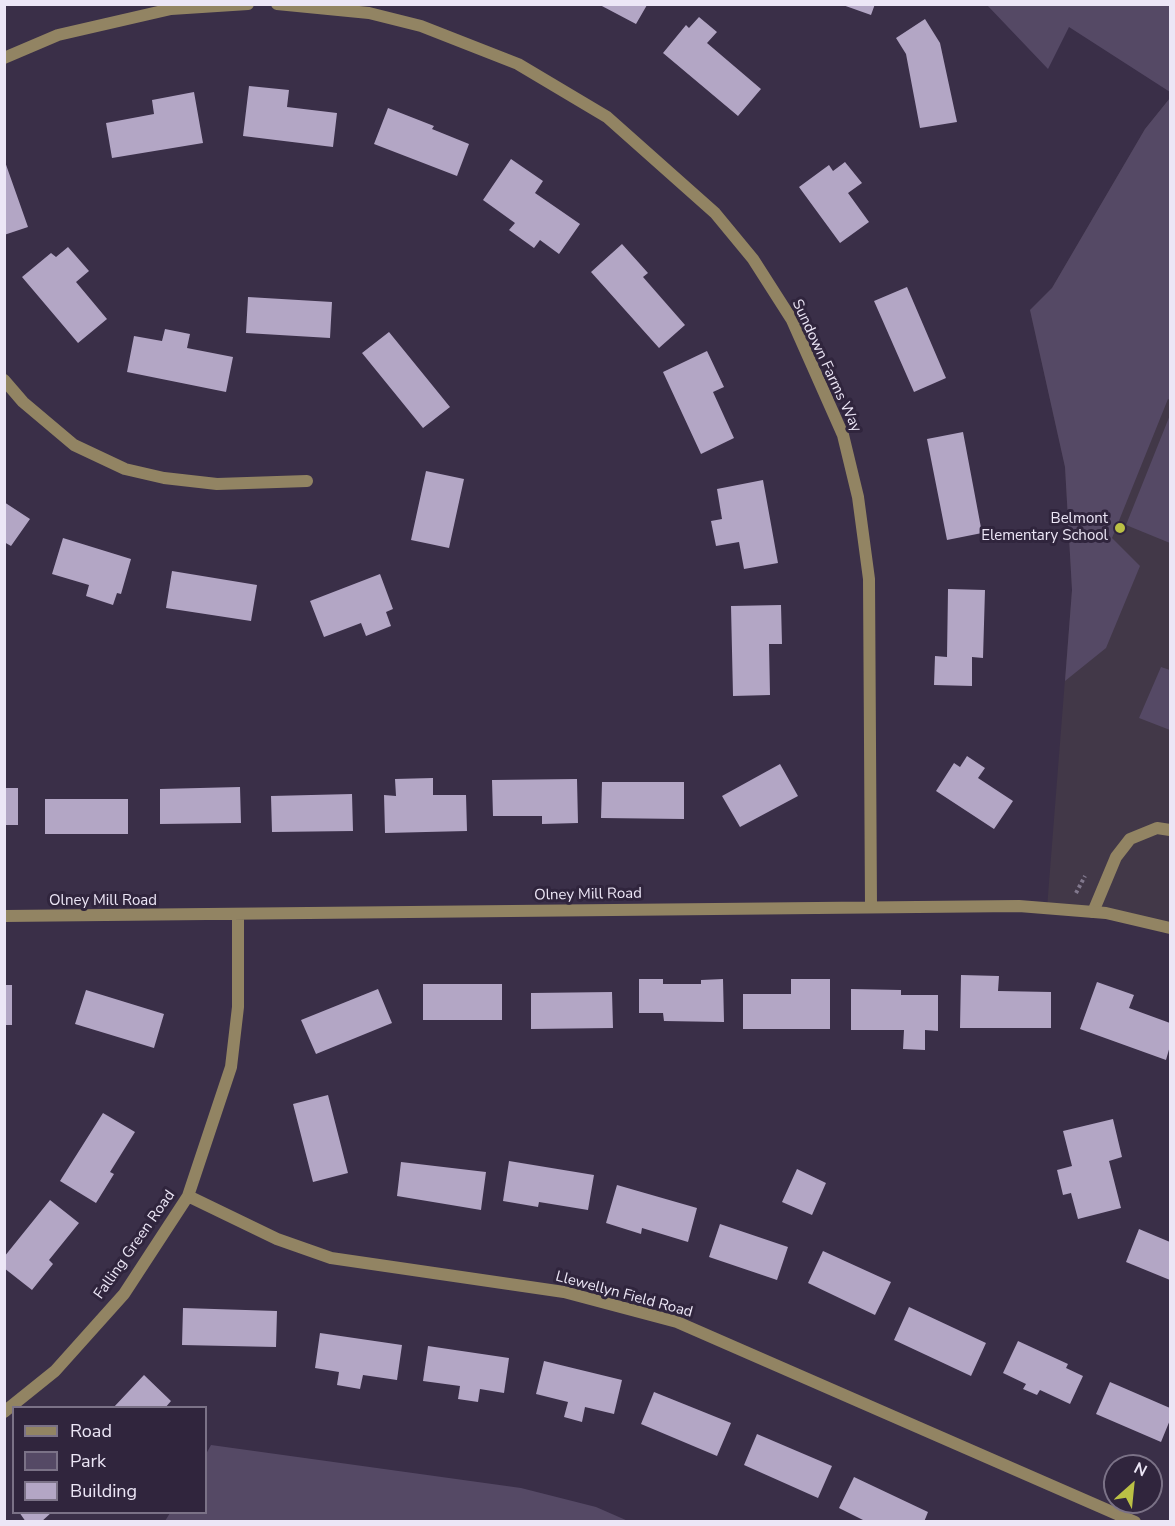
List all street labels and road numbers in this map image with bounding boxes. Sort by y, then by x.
street label: Sundown Farms Way [787,297,865,435]
street label: Olney Mill Road [534,885,642,905]
street label: Olney Mill Road [49,892,157,910]
street label: Falling Green Road [91,1187,179,1303]
street label: Llewellyn Field Road [553,1268,695,1322]

